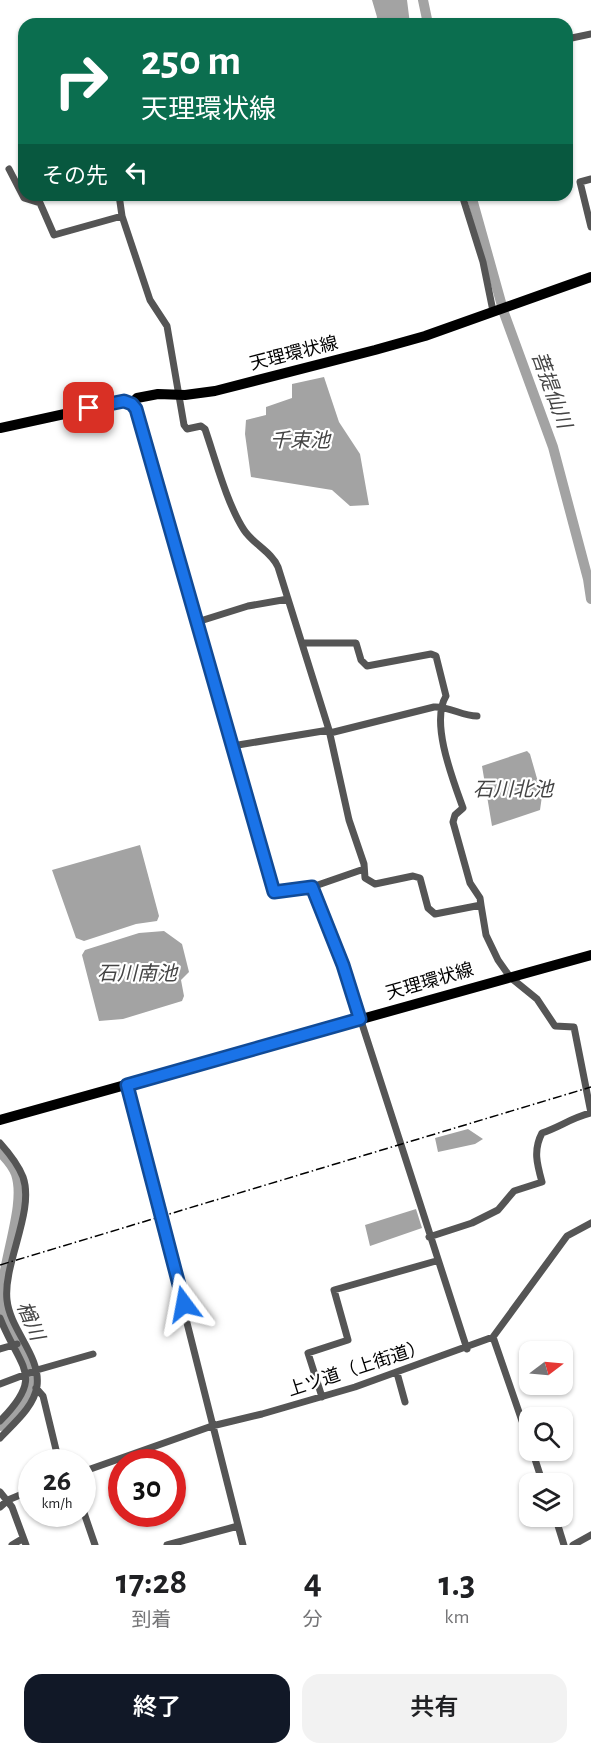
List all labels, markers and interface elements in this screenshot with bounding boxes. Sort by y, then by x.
text: 250 m [141,40,241,82]
icon: right [42,42,120,120]
text: 天理環状線 [141,96,276,123]
icon: left [120,156,153,189]
text: その先 [42,165,108,187]
street label: 天理環状線 [248,332,340,374]
water label: 菩提仙川 [528,349,576,433]
pin [63,382,114,433]
icon: arrive [72,391,105,424]
water label: 千束池 [270,430,332,451]
water label: 石川北池 [473,779,555,800]
street label: 天理環状線 [384,959,476,1003]
water label: 石川南池 [97,963,179,984]
position arrow [152,1272,216,1336]
water label: 楢川 [13,1298,49,1345]
street label: 上ツ道（上街道） [285,1336,428,1400]
north arrow [519,1341,573,1395]
map controls [519,1341,573,1527]
button: search [519,1407,573,1461]
speed limit sign: 30 [108,1449,186,1527]
text: 26 [43,1466,71,1496]
button: layers [519,1473,573,1527]
text: km/h [42,1496,72,1511]
text: 17:28 [116,1564,187,1600]
text: 4 [304,1564,322,1600]
text: 1.3 [439,1566,475,1602]
text: km [444,1607,469,1627]
text: 到着 [131,1610,171,1630]
text: 分 [303,1610,323,1630]
button: 終了 [24,1674,290,1743]
button: 共有 [302,1674,567,1743]

